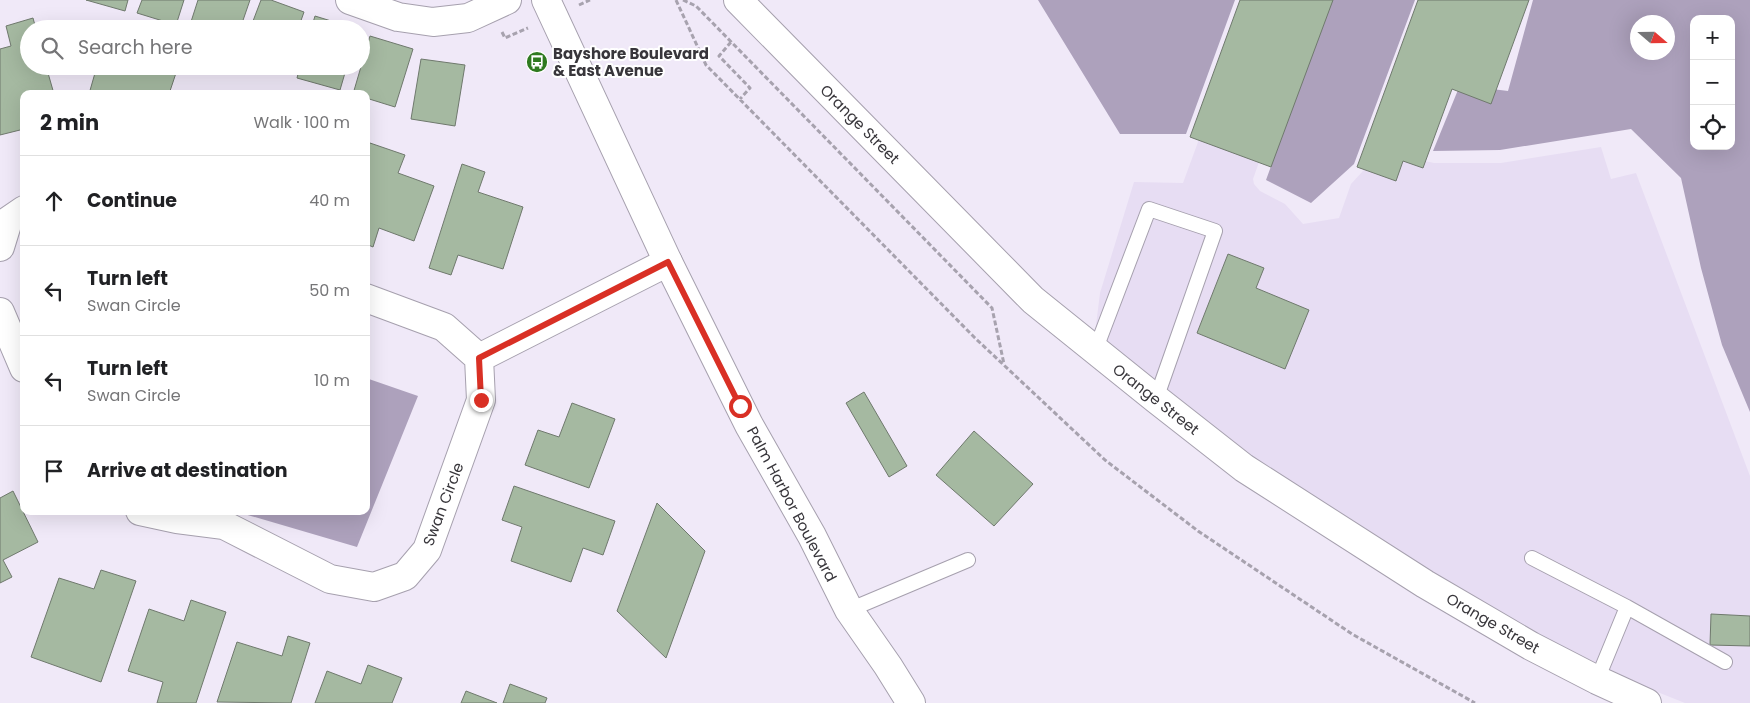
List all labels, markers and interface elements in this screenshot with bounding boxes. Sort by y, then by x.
north arrow [1630,15,1675,60]
map controls [1690,15,1735,150]
button: + [1690,15,1735,60]
search box [20,20,370,75]
icon: search [38,34,66,62]
text: Search here [78,34,192,61]
place label: Bayshore Boulevard & East Avenue [553,43,709,81]
bus stop icon: Bayshore Boulevard & East Avenue [525,50,549,74]
button: − [1690,60,1735,105]
street label: Orange Street [816,80,904,168]
button: locate [1690,105,1735,150]
text: 2 min [40,108,99,137]
text: Walk · 100 m [253,111,350,134]
icon: ahead [40,187,68,215]
text: Continue [87,187,177,214]
text: 40 m [309,189,350,212]
text: Turn left [87,265,168,292]
icon: left [40,277,68,305]
text: 50 m [309,279,350,302]
text: Swan Circle [87,294,181,317]
text: Turn left [87,355,168,382]
street label: Orange Street [1108,359,1204,439]
icon: left [40,367,68,395]
text: 10 m [314,369,350,392]
text: Swan Circle [87,384,181,407]
route end [470,389,493,412]
route start [729,395,752,418]
street label: Palm Harbor Boulevard [742,423,842,585]
icon: arrive [40,457,68,485]
text: Arrive at destination [87,457,288,484]
street label: Swan Circle [417,459,469,549]
street label: Orange Street [1443,588,1543,658]

